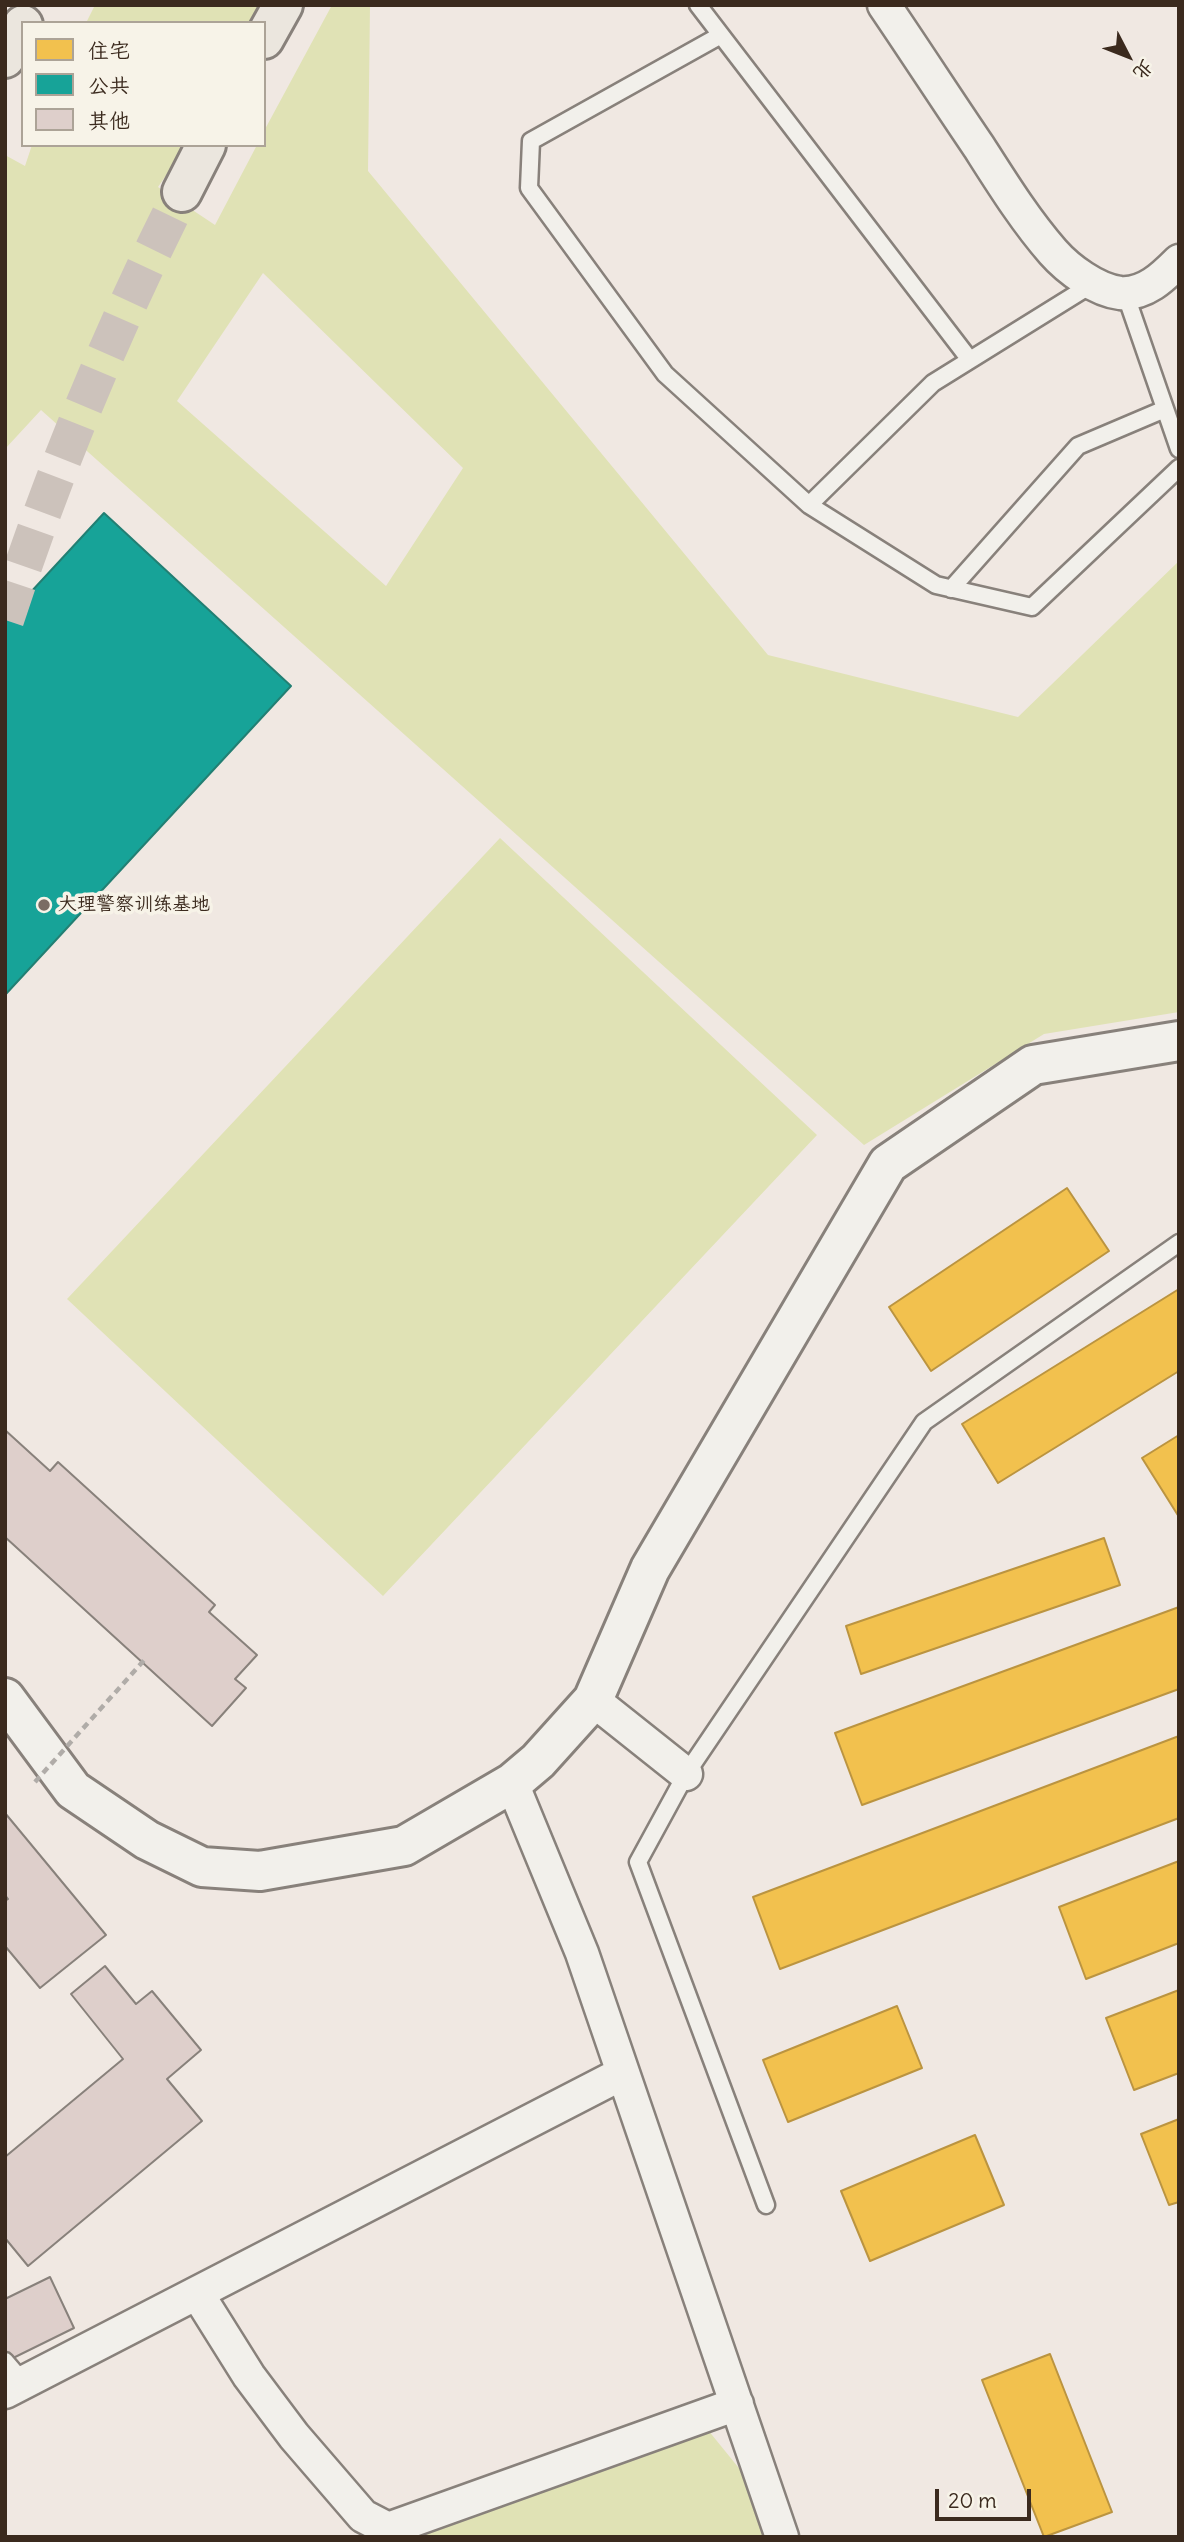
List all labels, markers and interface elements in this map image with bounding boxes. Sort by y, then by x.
legend [21,21,266,147]
north arrow [1093,21,1163,91]
text: 住宅 [88,37,130,64]
text: 北 [1128,55,1159,85]
text: 公共 [88,72,130,99]
text: 其他 [88,107,130,134]
place label: 大理警察训练基地 [58,894,210,916]
marker: 大理警察训练基地 [36,897,52,913]
scale bar [939,2476,1035,2520]
text: 20 m [948,2487,997,2514]

